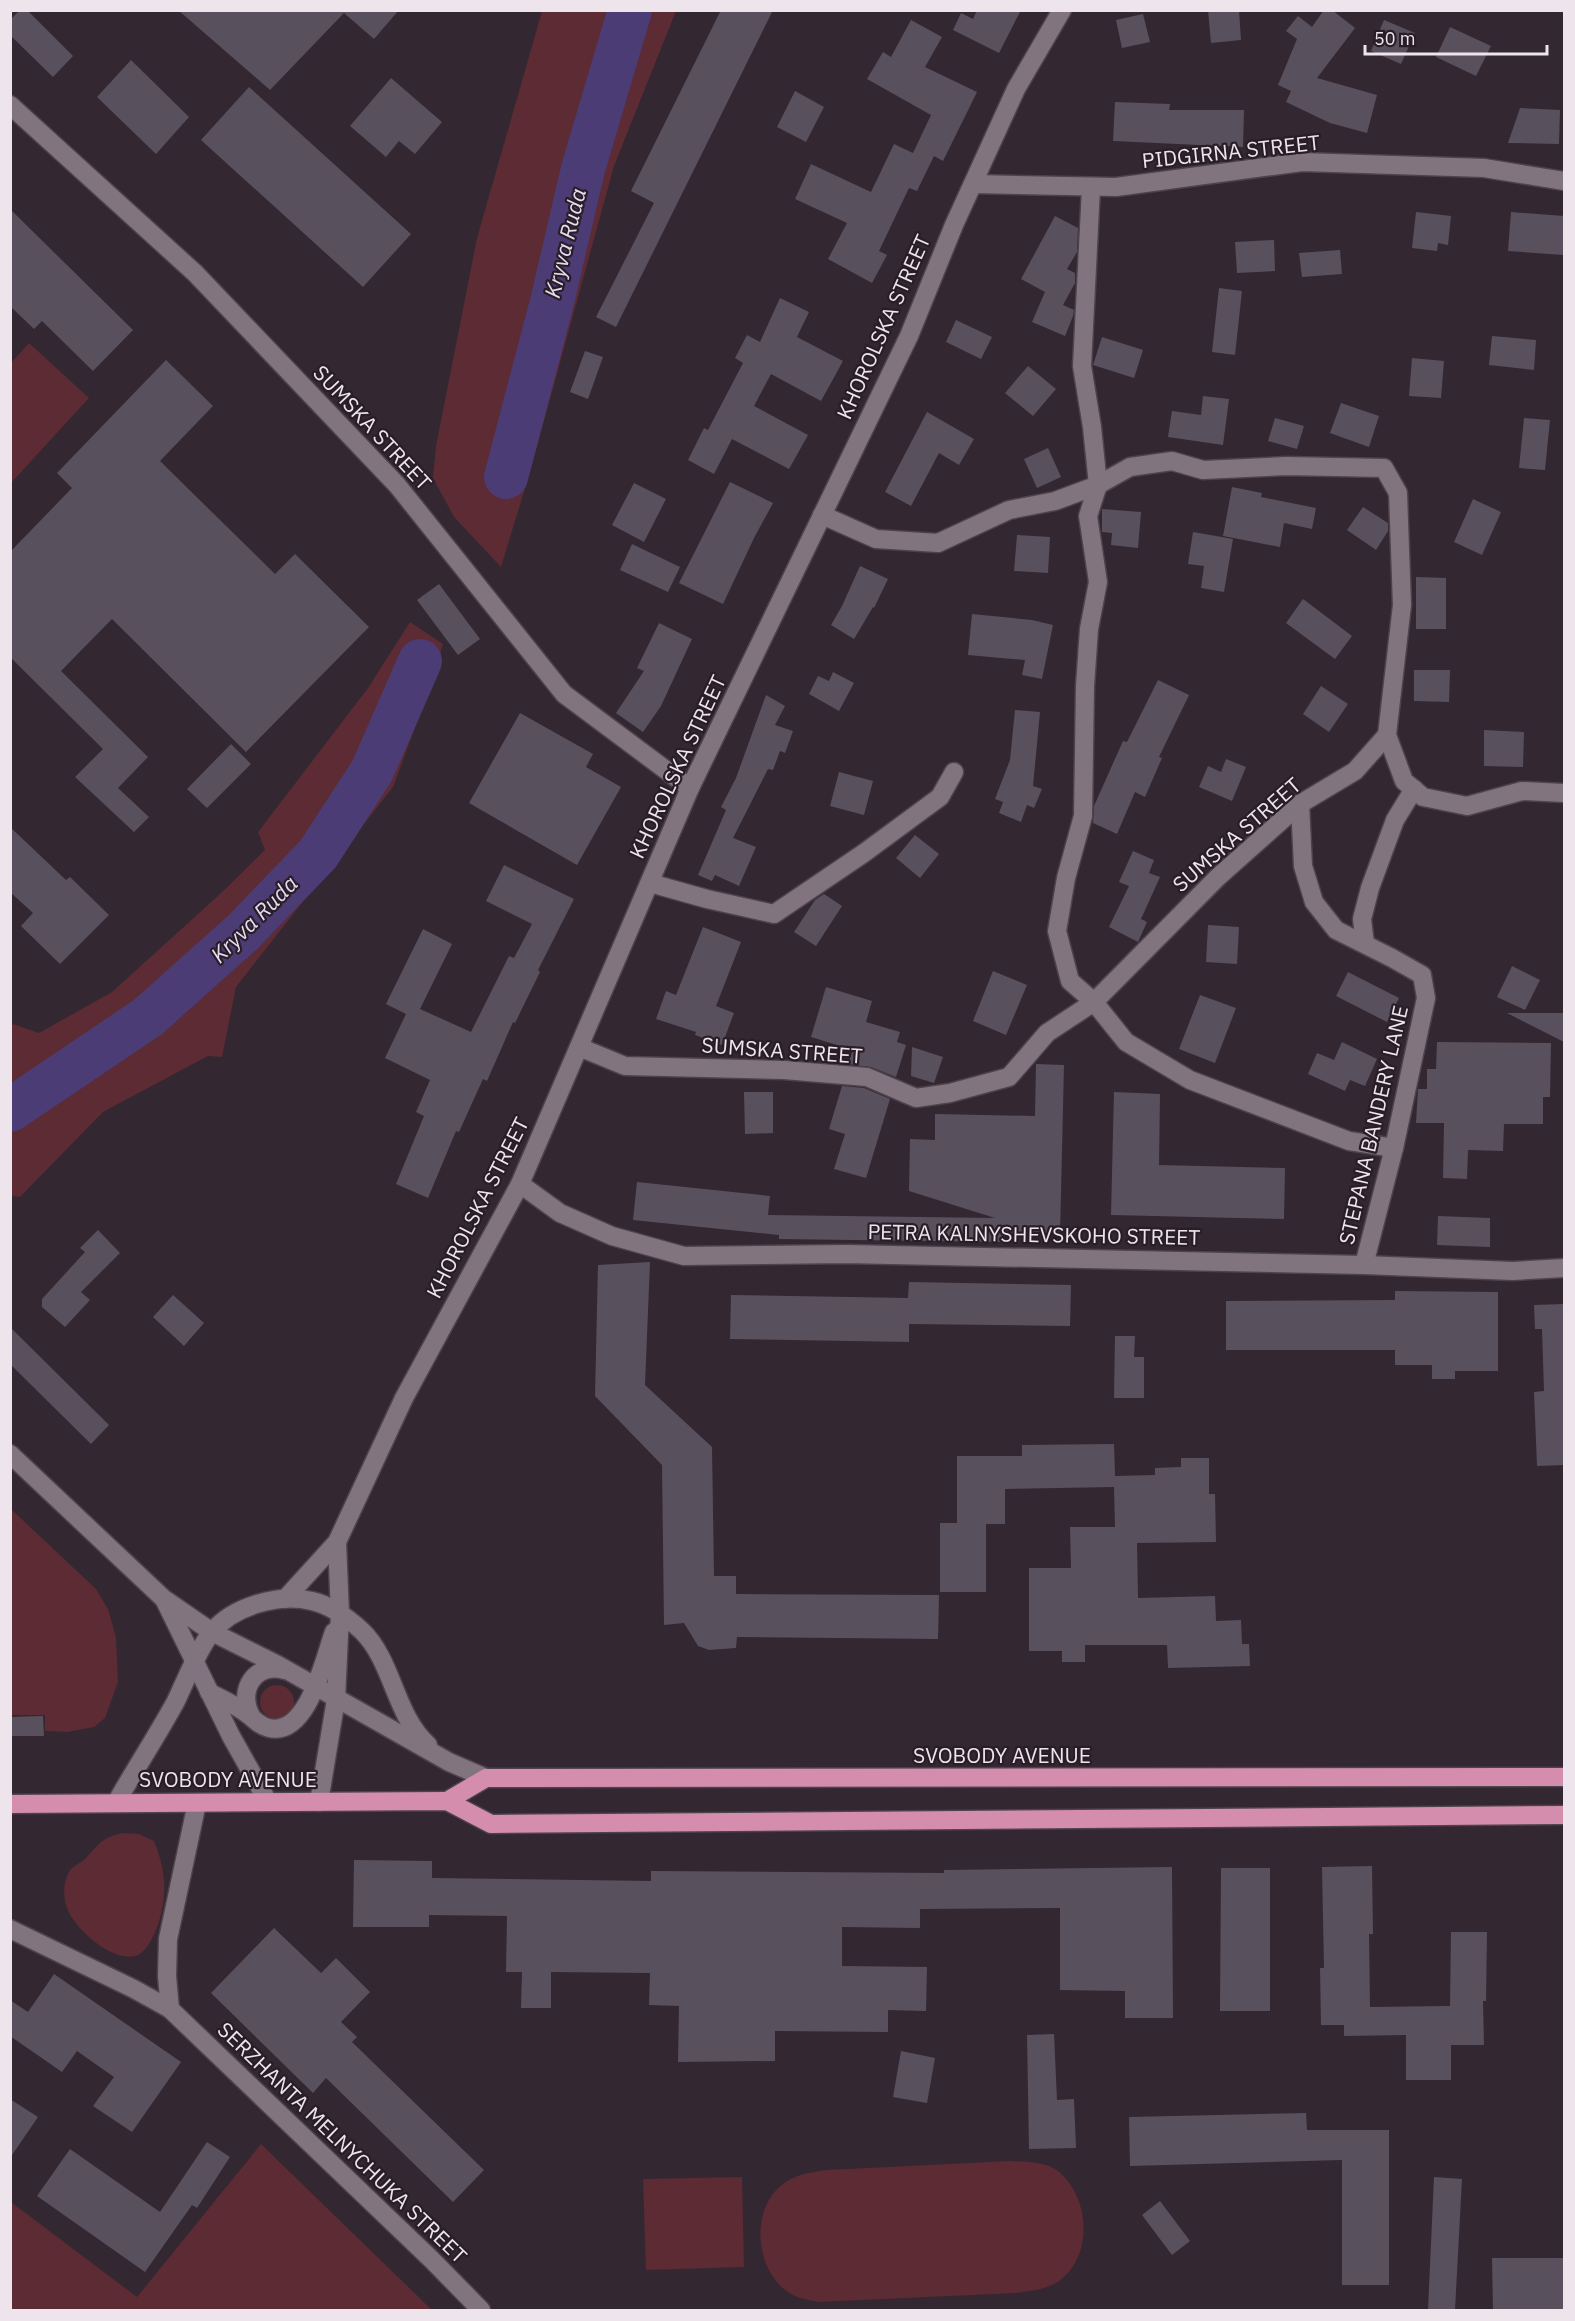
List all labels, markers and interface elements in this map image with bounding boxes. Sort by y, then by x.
scale bar [1365,18,1546,56]
text: 50 m [1374,27,1416,50]
street label: PIDGIRNA STREET [1141,128,1321,174]
water label: Kryva Ruda [537,185,592,301]
street label: KHOROLSKA STREET [830,230,936,423]
street label: SUMSKA STREET [307,359,438,496]
street label: KHOROLSKA STREET [622,670,732,863]
street label: SUMSKA STREET [1166,771,1306,898]
water label: Kryva Ruda [204,869,304,969]
street label: STEPANA BANDERY LANE [1332,1003,1414,1247]
street label: SUMSKA STREET [701,1030,864,1070]
street label: KHOROLSKA STREET [419,1112,535,1303]
street label: PETRA KALNYSHEVSKOHO STREET [867,1217,1201,1251]
street label: SVOBODY AVENUE [913,1741,1091,1769]
street label: SVOBODY AVENUE [139,1765,317,1793]
street label: SERZHANTA MELNYCHUKA STREET [212,2015,473,2269]

